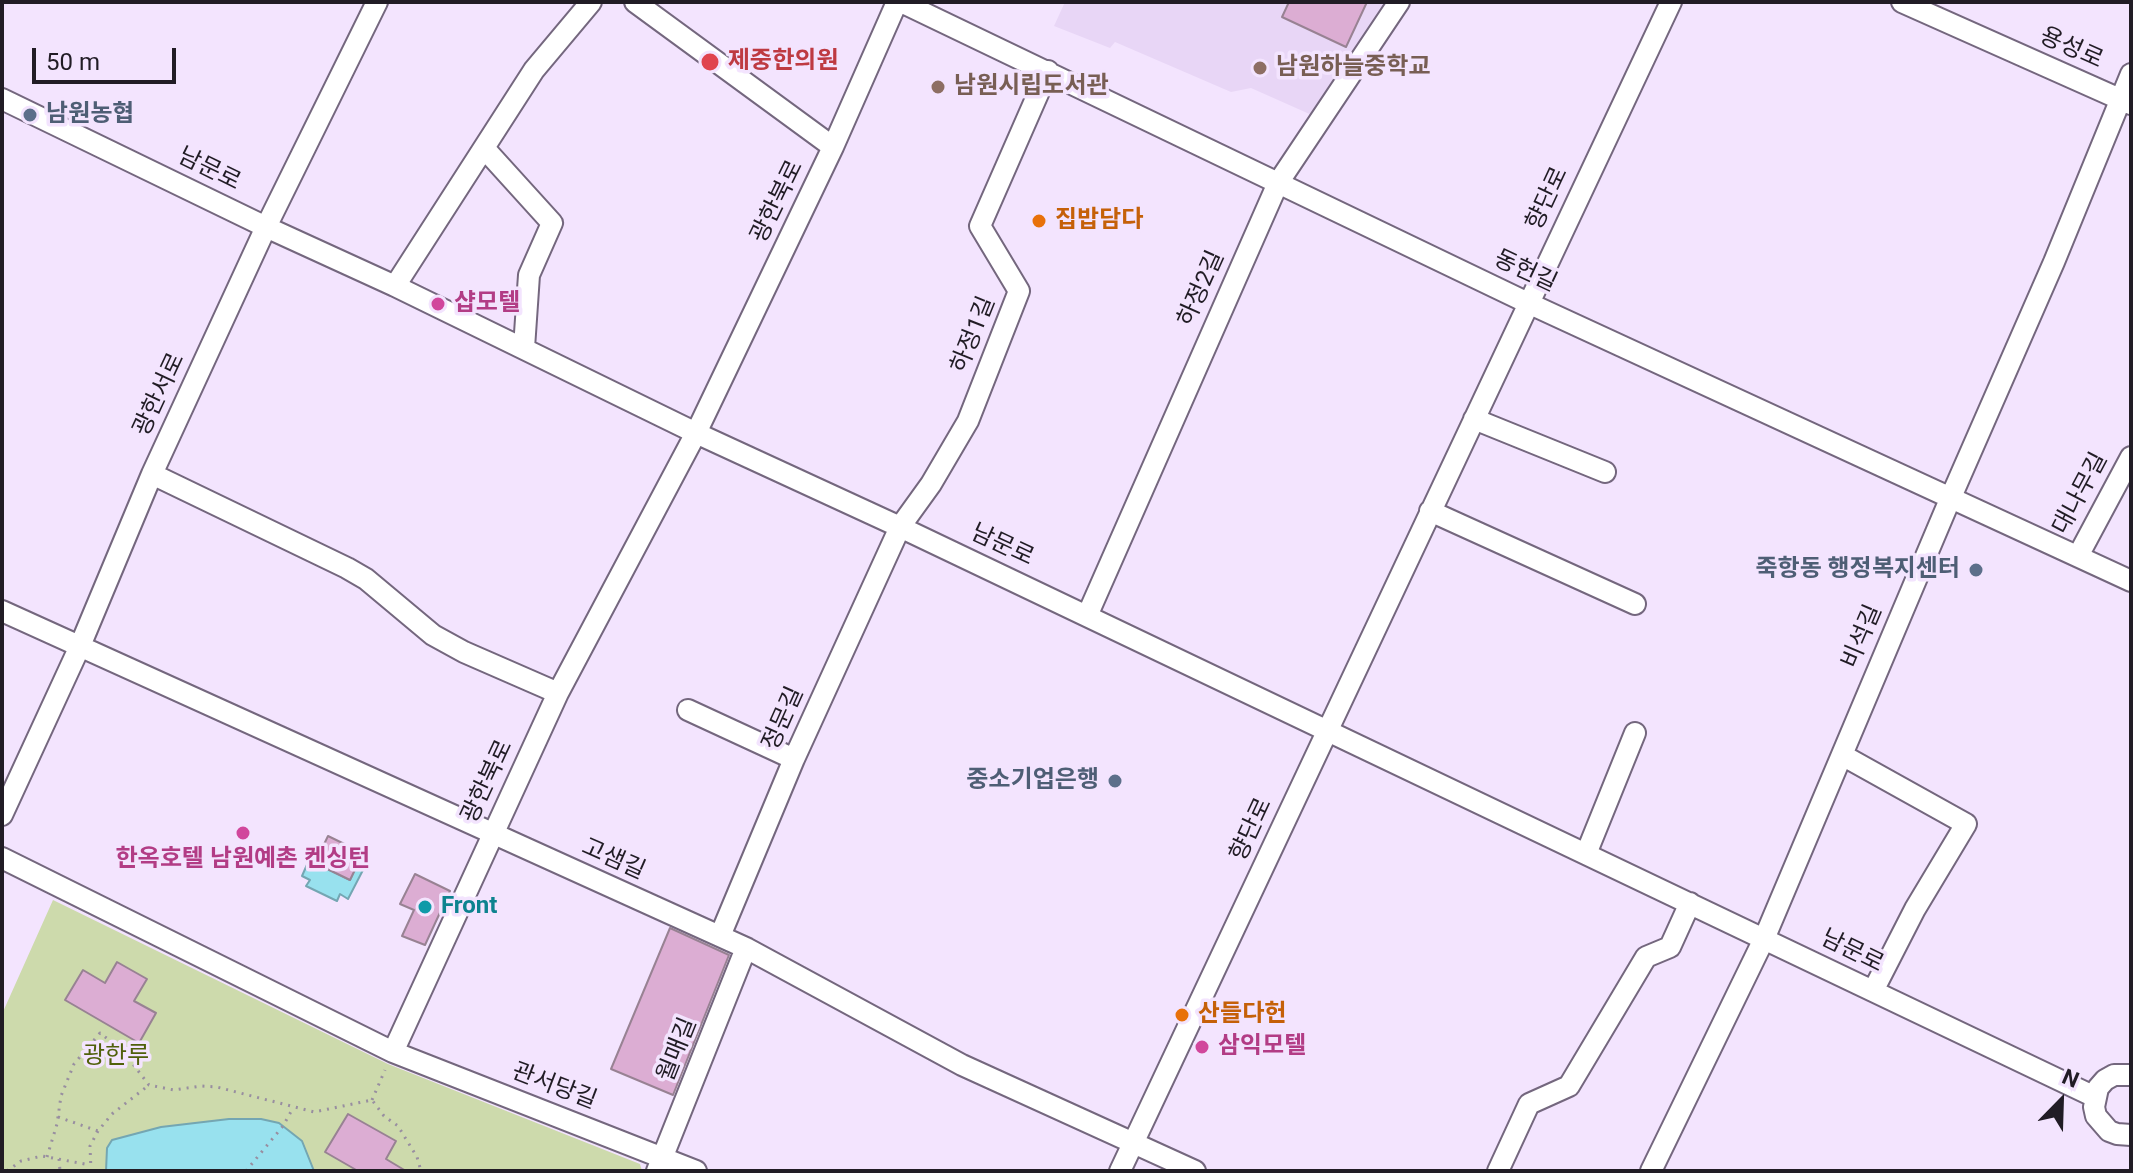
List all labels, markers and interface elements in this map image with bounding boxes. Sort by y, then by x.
street label: 용성로 [2035,22,2107,76]
scale bar [36,32,180,82]
text: 50 m [46,48,100,76]
place label: 제중한의원 [728,48,838,76]
marker: 제중한의원 [699,51,721,73]
place label: 남원하늘중학교 [1276,54,1431,82]
marker: 남원하늘중학교 [1251,59,1269,77]
place label: 남원시립도서관 [954,73,1109,101]
marker: 남원시립도서관 [929,78,947,96]
place label: 남원농협 [46,101,134,129]
marker: 남원농협 [21,106,39,124]
street label: 남문로 [173,143,245,197]
street label: 광한북로 [746,156,810,248]
street label: 향단로 [1521,163,1575,235]
place label: 집밥담다 [1055,207,1143,235]
marker: 집밥담다 [1030,212,1048,230]
street label: 동헌길 [1489,245,1561,299]
street label: 하정2길 [1173,247,1231,331]
place label: 샵모텔 [454,290,520,318]
street label: 하정1길 [946,293,1002,377]
marker: 샵모텔 [429,295,447,313]
street label: 광한서로 [128,349,192,441]
street label: 대나무길 [2048,448,2114,540]
street label: 남문로 [966,519,1038,573]
place label: 죽항동 행정복지센터 [1755,556,1960,584]
marker: 죽항동 행정복지센터 [1967,561,1985,579]
street label: 비석길 [1837,601,1889,673]
street label: 정문길 [757,683,811,755]
street label: 광한북로 [456,736,520,828]
place label: 중소기업은행 [967,767,1099,795]
marker: 중소기업은행 [1106,772,1124,790]
street label: 향단로 [1225,794,1279,866]
marker: 한옥호텔 남원예촌 켄싱턴 [234,824,252,842]
street label: 고샘길 [577,833,649,887]
place label: 한옥호텔 남원예촌 켄싱턴 [116,846,370,874]
place label: Front [441,893,497,921]
marker: Front [416,898,434,916]
street label: 남문로 [1816,925,1888,979]
place label: 산들다헌 [1198,1001,1286,1029]
marker: 산들다헌 [1173,1006,1191,1024]
street label: 월매길 [652,1014,704,1086]
place label: 삼익모텔 [1218,1033,1306,1061]
marker: 삼익모텔 [1193,1038,1211,1056]
park label: 광한루 [83,1043,149,1071]
street label: 관서당길 [508,1058,600,1116]
north arrow [2021,1061,2101,1141]
text: N [2059,1064,2083,1093]

